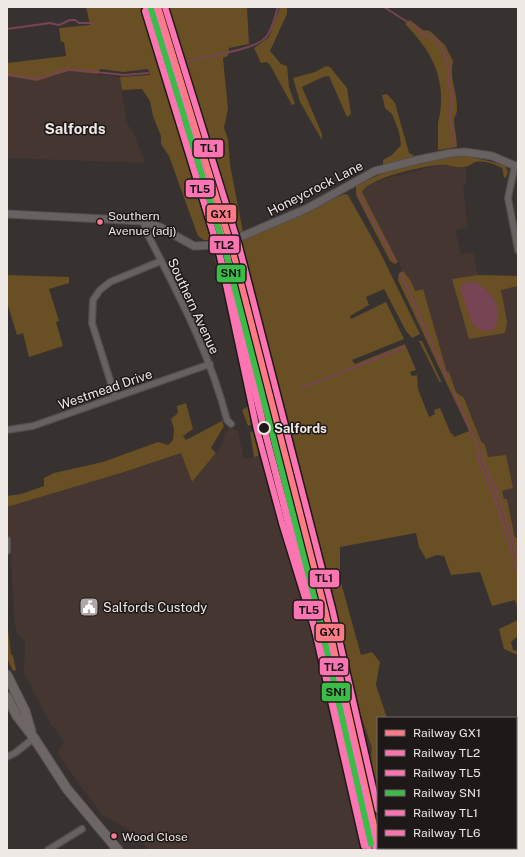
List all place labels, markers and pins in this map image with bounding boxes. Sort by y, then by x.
place label: Southern Avenue (adj) [108,209,176,238]
marker: Southern Avenue (adj) [95,217,105,227]
marker: Salfords [257,421,271,435]
place label: Salfords [274,421,327,436]
public building icon: Salfords Custody [78,596,100,618]
place label: Salfords Custody [103,600,207,615]
place label: Wood Close [122,830,188,844]
marker: Wood Close [109,831,119,841]

